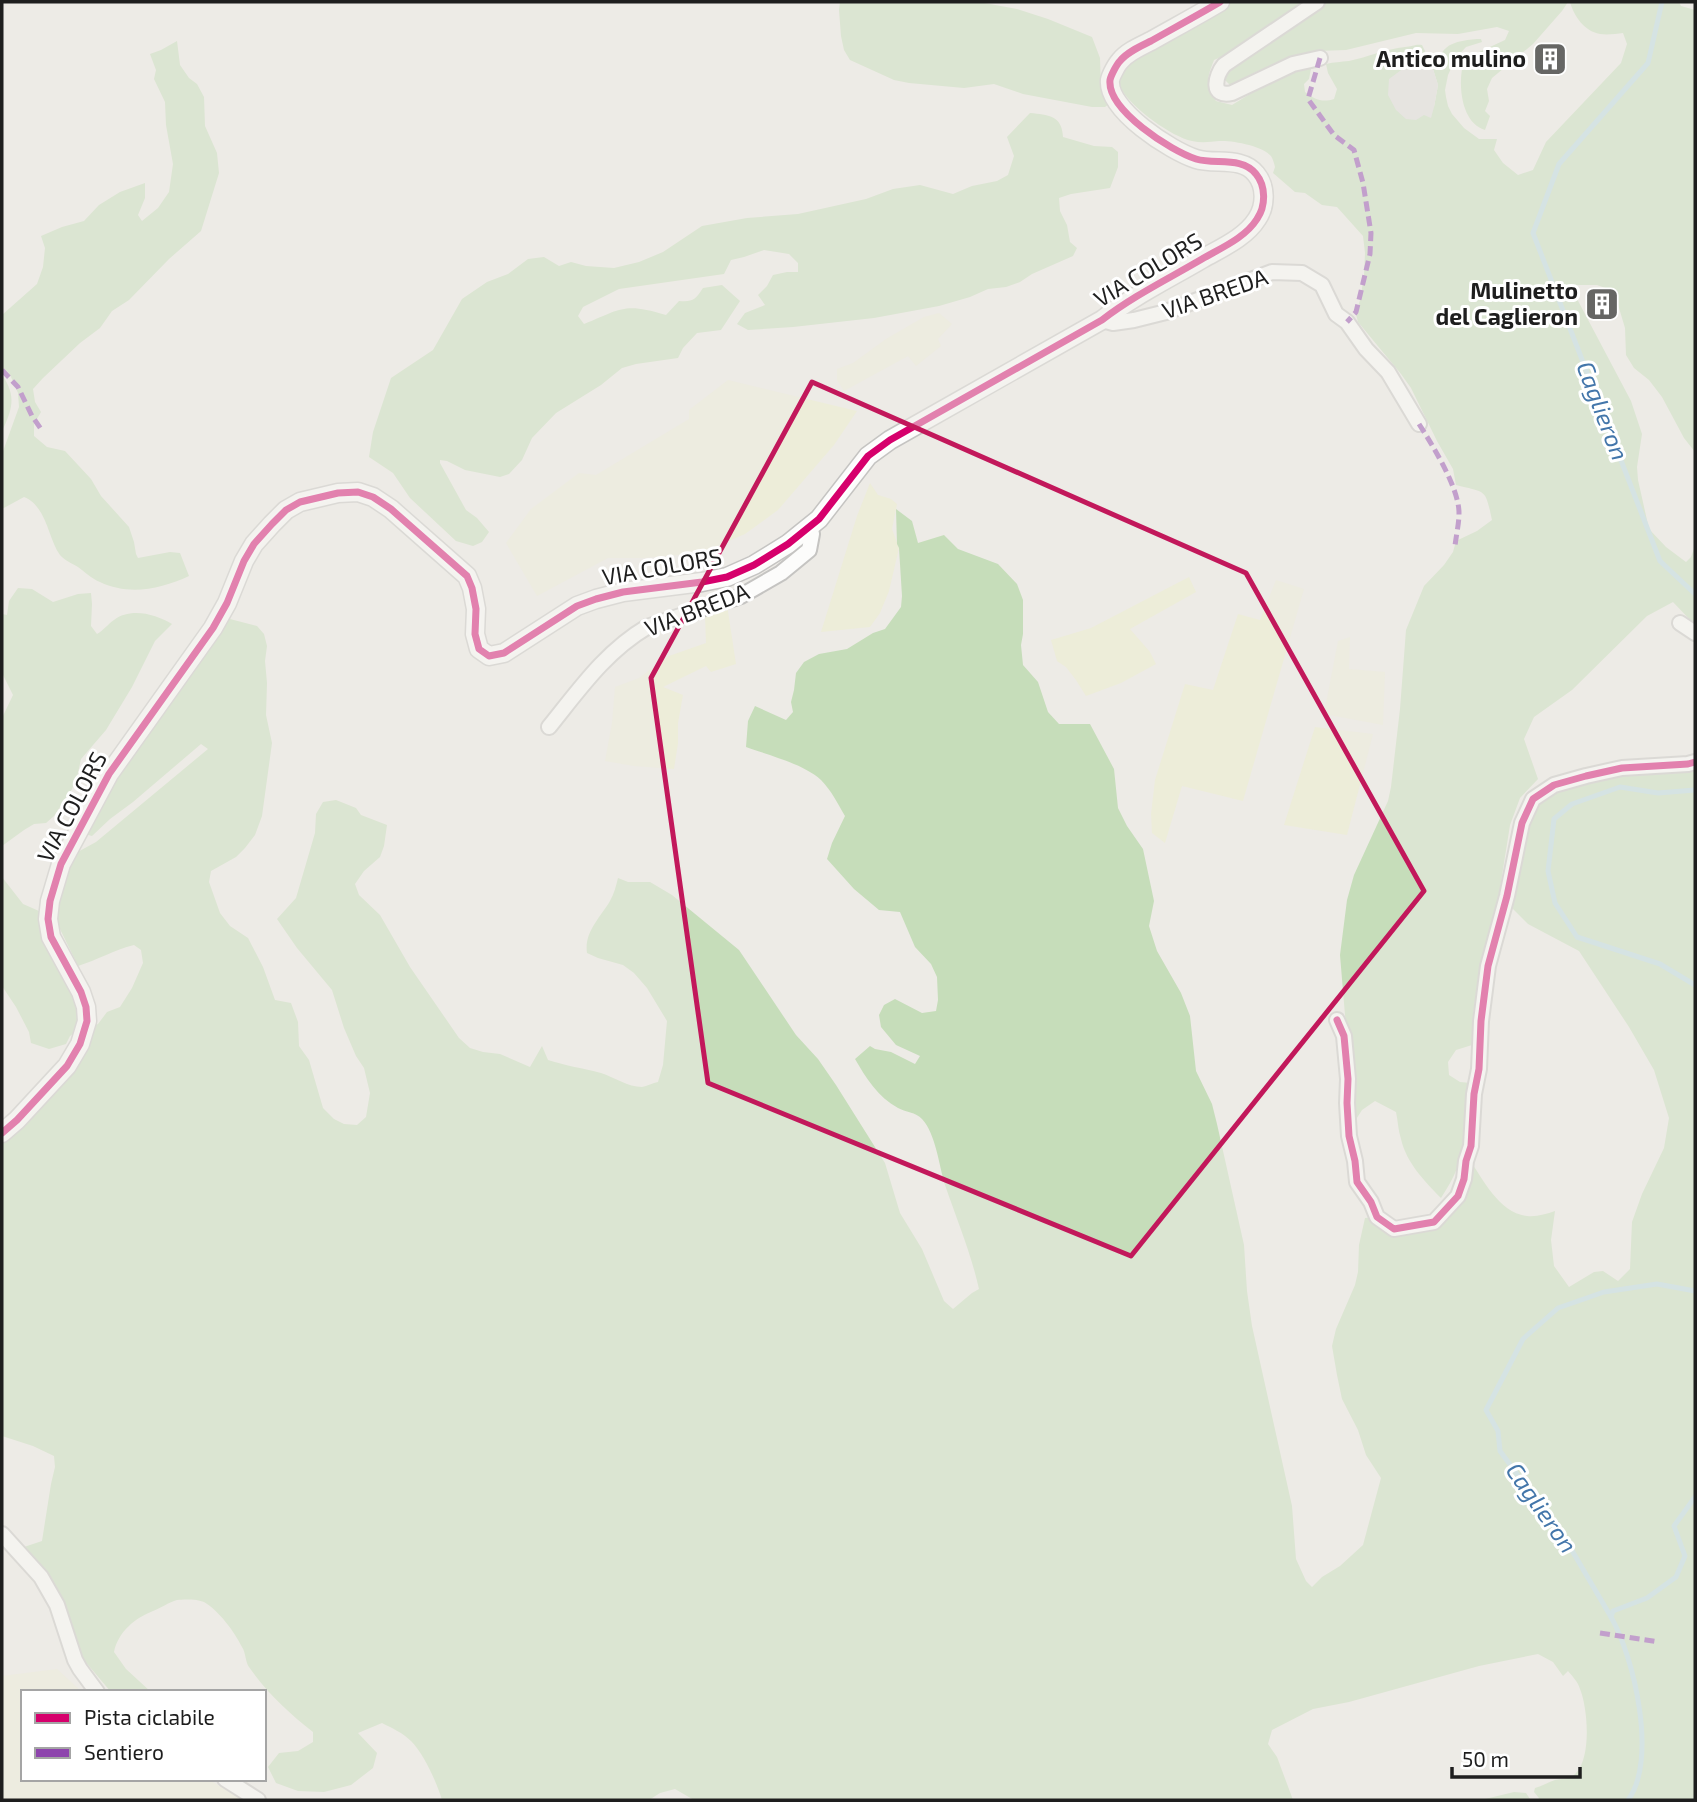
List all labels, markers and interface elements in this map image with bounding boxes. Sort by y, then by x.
building icon: Antico mulino [1531,40,1569,78]
place label: Antico mulino [1376,44,1526,72]
street label: VIA COLORS [1088,226,1207,312]
street label: VIA BREDA [1158,262,1272,324]
place label: Mulinetto del Caglieron [1435,276,1578,330]
building icon: Mulinetto del Caglieron [1583,285,1621,323]
water label: Caglieron [1571,357,1636,464]
street label: VIA COLORS [600,542,724,590]
street label: VIA BREDA [640,576,754,642]
street label: VIA COLORS [30,747,112,867]
water label: Caglieron [1501,1456,1584,1558]
legend [21,1690,266,1781]
text: Pista ciclabile [84,1704,215,1729]
scale bar [1452,1736,1580,1780]
text: Sentiero [84,1739,164,1764]
text: 50 m [1462,1746,1509,1771]

